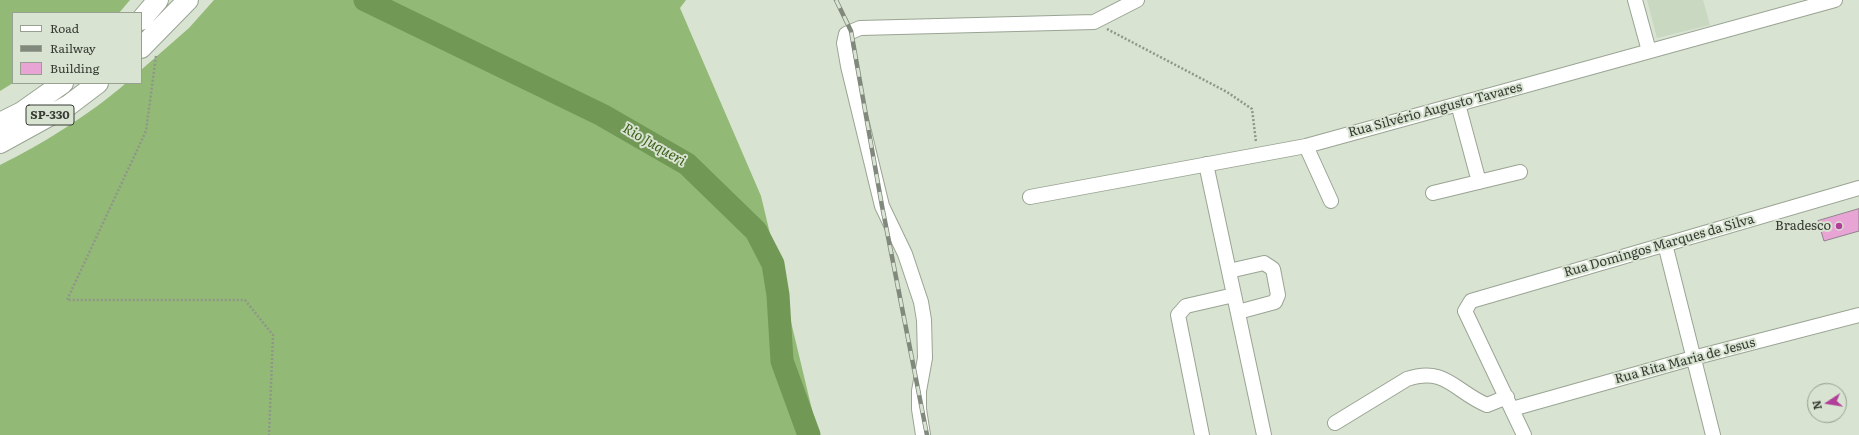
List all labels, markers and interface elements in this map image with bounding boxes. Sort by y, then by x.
legend [12,12,142,84]
text: Road [50,19,79,37]
text: Railway [50,39,96,57]
text: Building [50,59,99,77]
street label: Rua Silvério Augusto Tavares [1346,79,1524,141]
road number: SP-330 [26,105,74,125]
water label: Rio Juqueri [620,120,688,170]
street label: Rua Domingos Marques da Silva [1562,211,1756,281]
place label: Bradesco [1775,218,1831,234]
marker: Bradesco [1834,221,1844,231]
street label: Rua Rita Maria de Jesus [1613,335,1757,387]
north arrow [1807,383,1847,423]
text: N [1807,399,1825,411]

